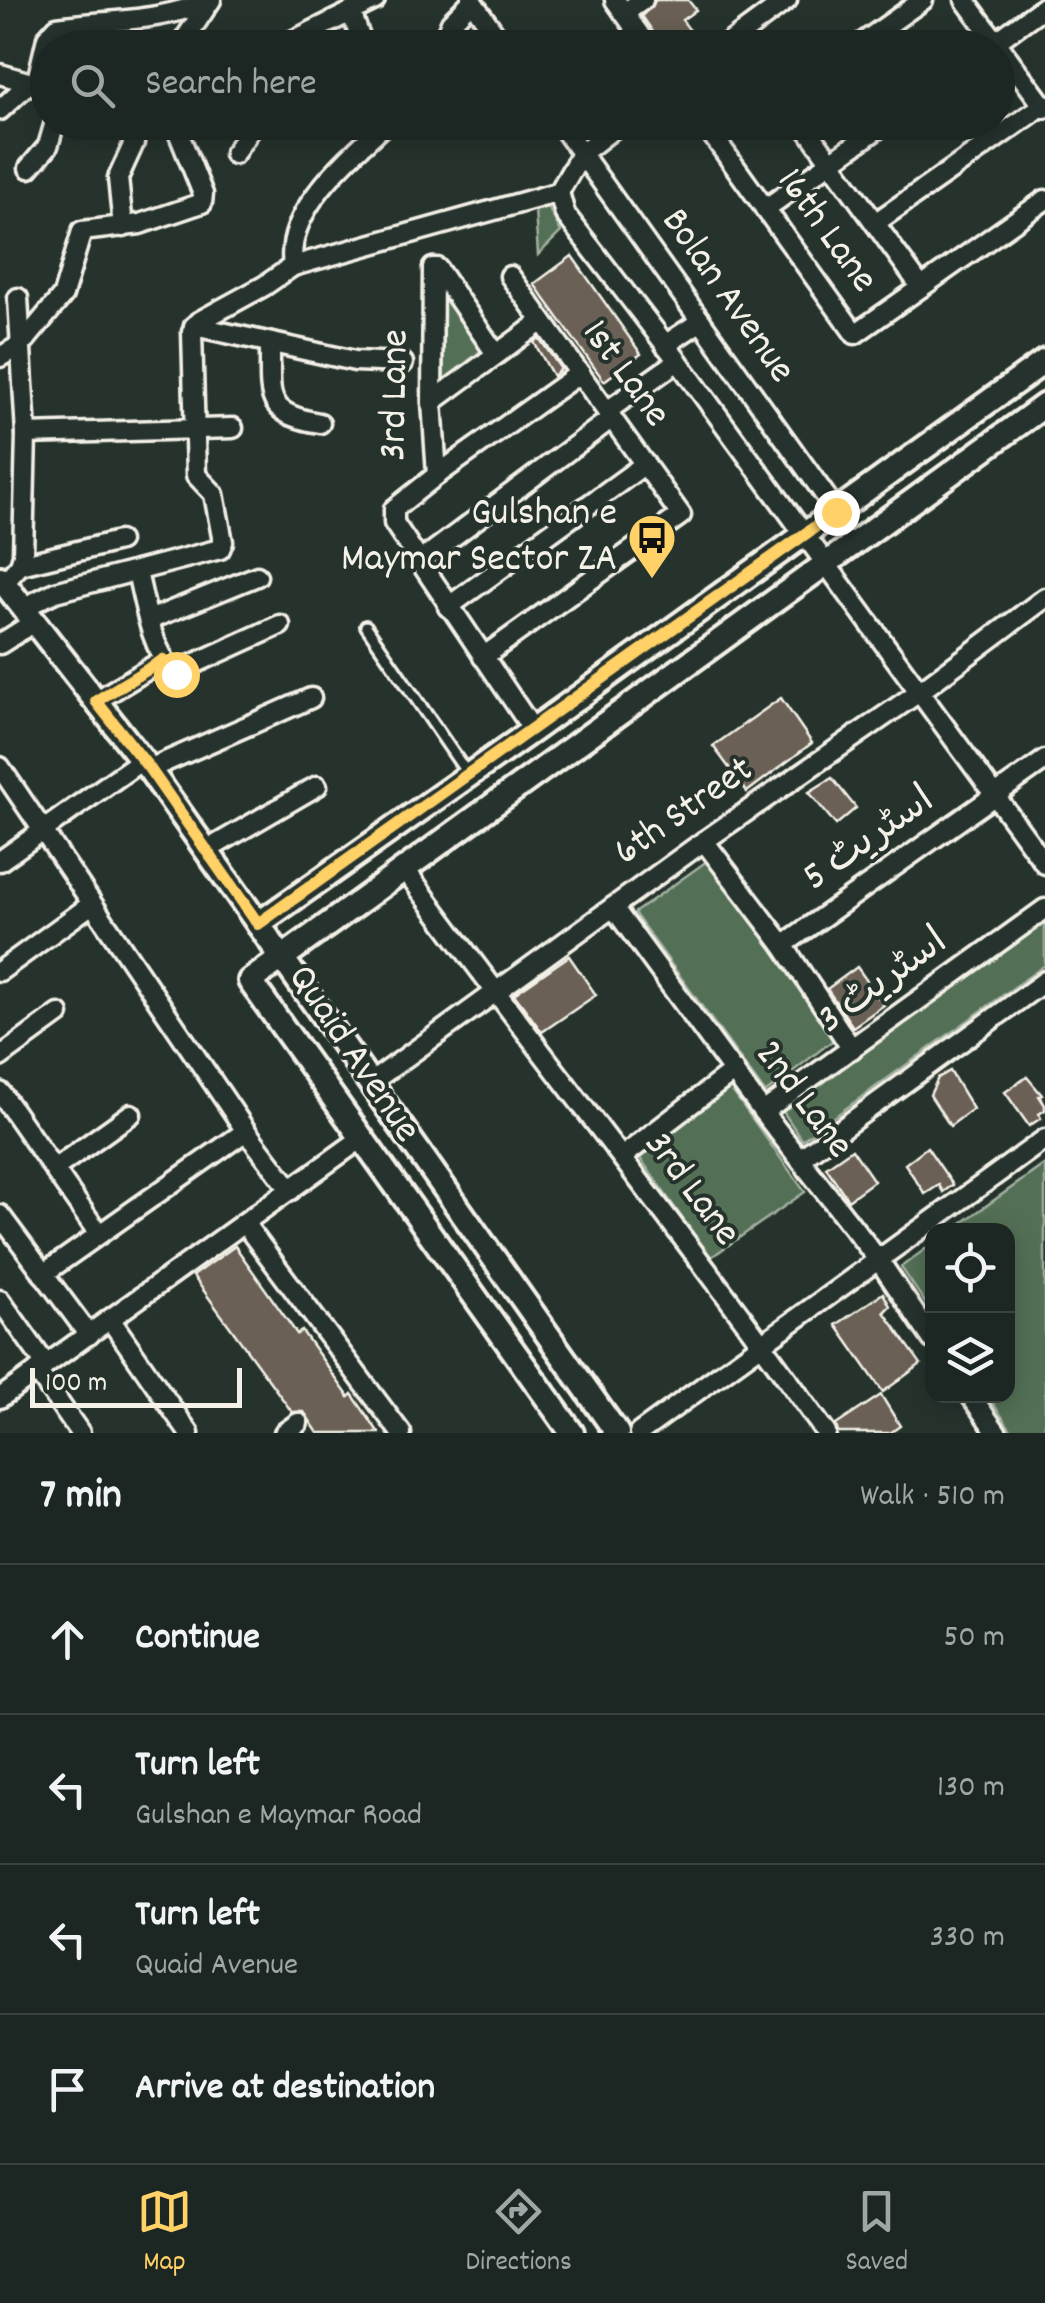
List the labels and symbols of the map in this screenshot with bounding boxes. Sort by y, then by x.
street label: 16th Lane [760,158,890,306]
street label: Bolan Avenue [645,198,807,396]
street label: 1st Lane [565,309,683,441]
street label: 3rd Lane [367,329,427,461]
place label: Gulshan e Maymar Sector ZA [341,487,617,590]
route end [814,490,860,536]
bus stop icon: Gulshan e Maymar Sector ZA [626,512,678,580]
route start [154,652,200,698]
street label: 6th Street [604,744,766,882]
street label: اسٹریٹ 5 [792,775,948,907]
street label: اسٹریٹ 3 [807,916,961,1050]
street label: Quaid Avenue [271,955,433,1155]
street label: 2nd Lane [739,1030,865,1172]
street label: 3rd Lane [628,1120,752,1260]
scale bar [30,1363,242,1408]

